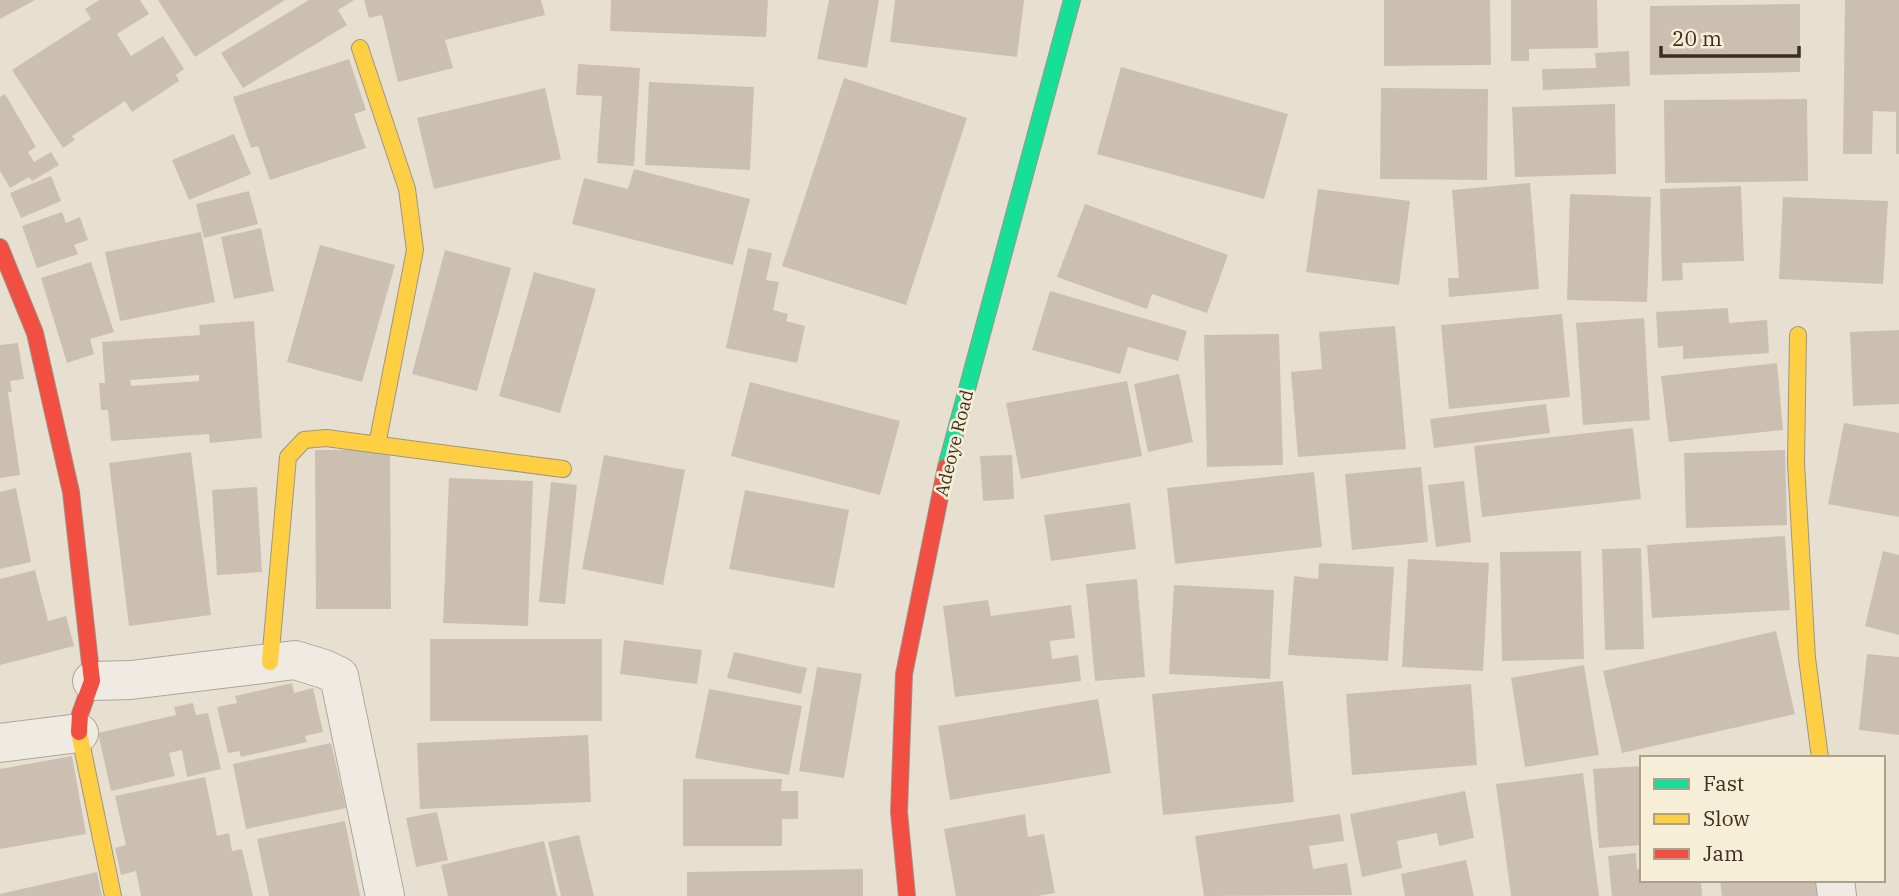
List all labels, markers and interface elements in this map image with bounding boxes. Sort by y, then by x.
scale bar [1661,14,1799,58]
text: 20 m [1672,24,1722,52]
street label: Adeoye Road [930,387,978,499]
legend [1640,756,1885,882]
text: Fast [1703,769,1744,797]
text: Slow [1703,804,1750,832]
text: Jam [1703,839,1744,867]

